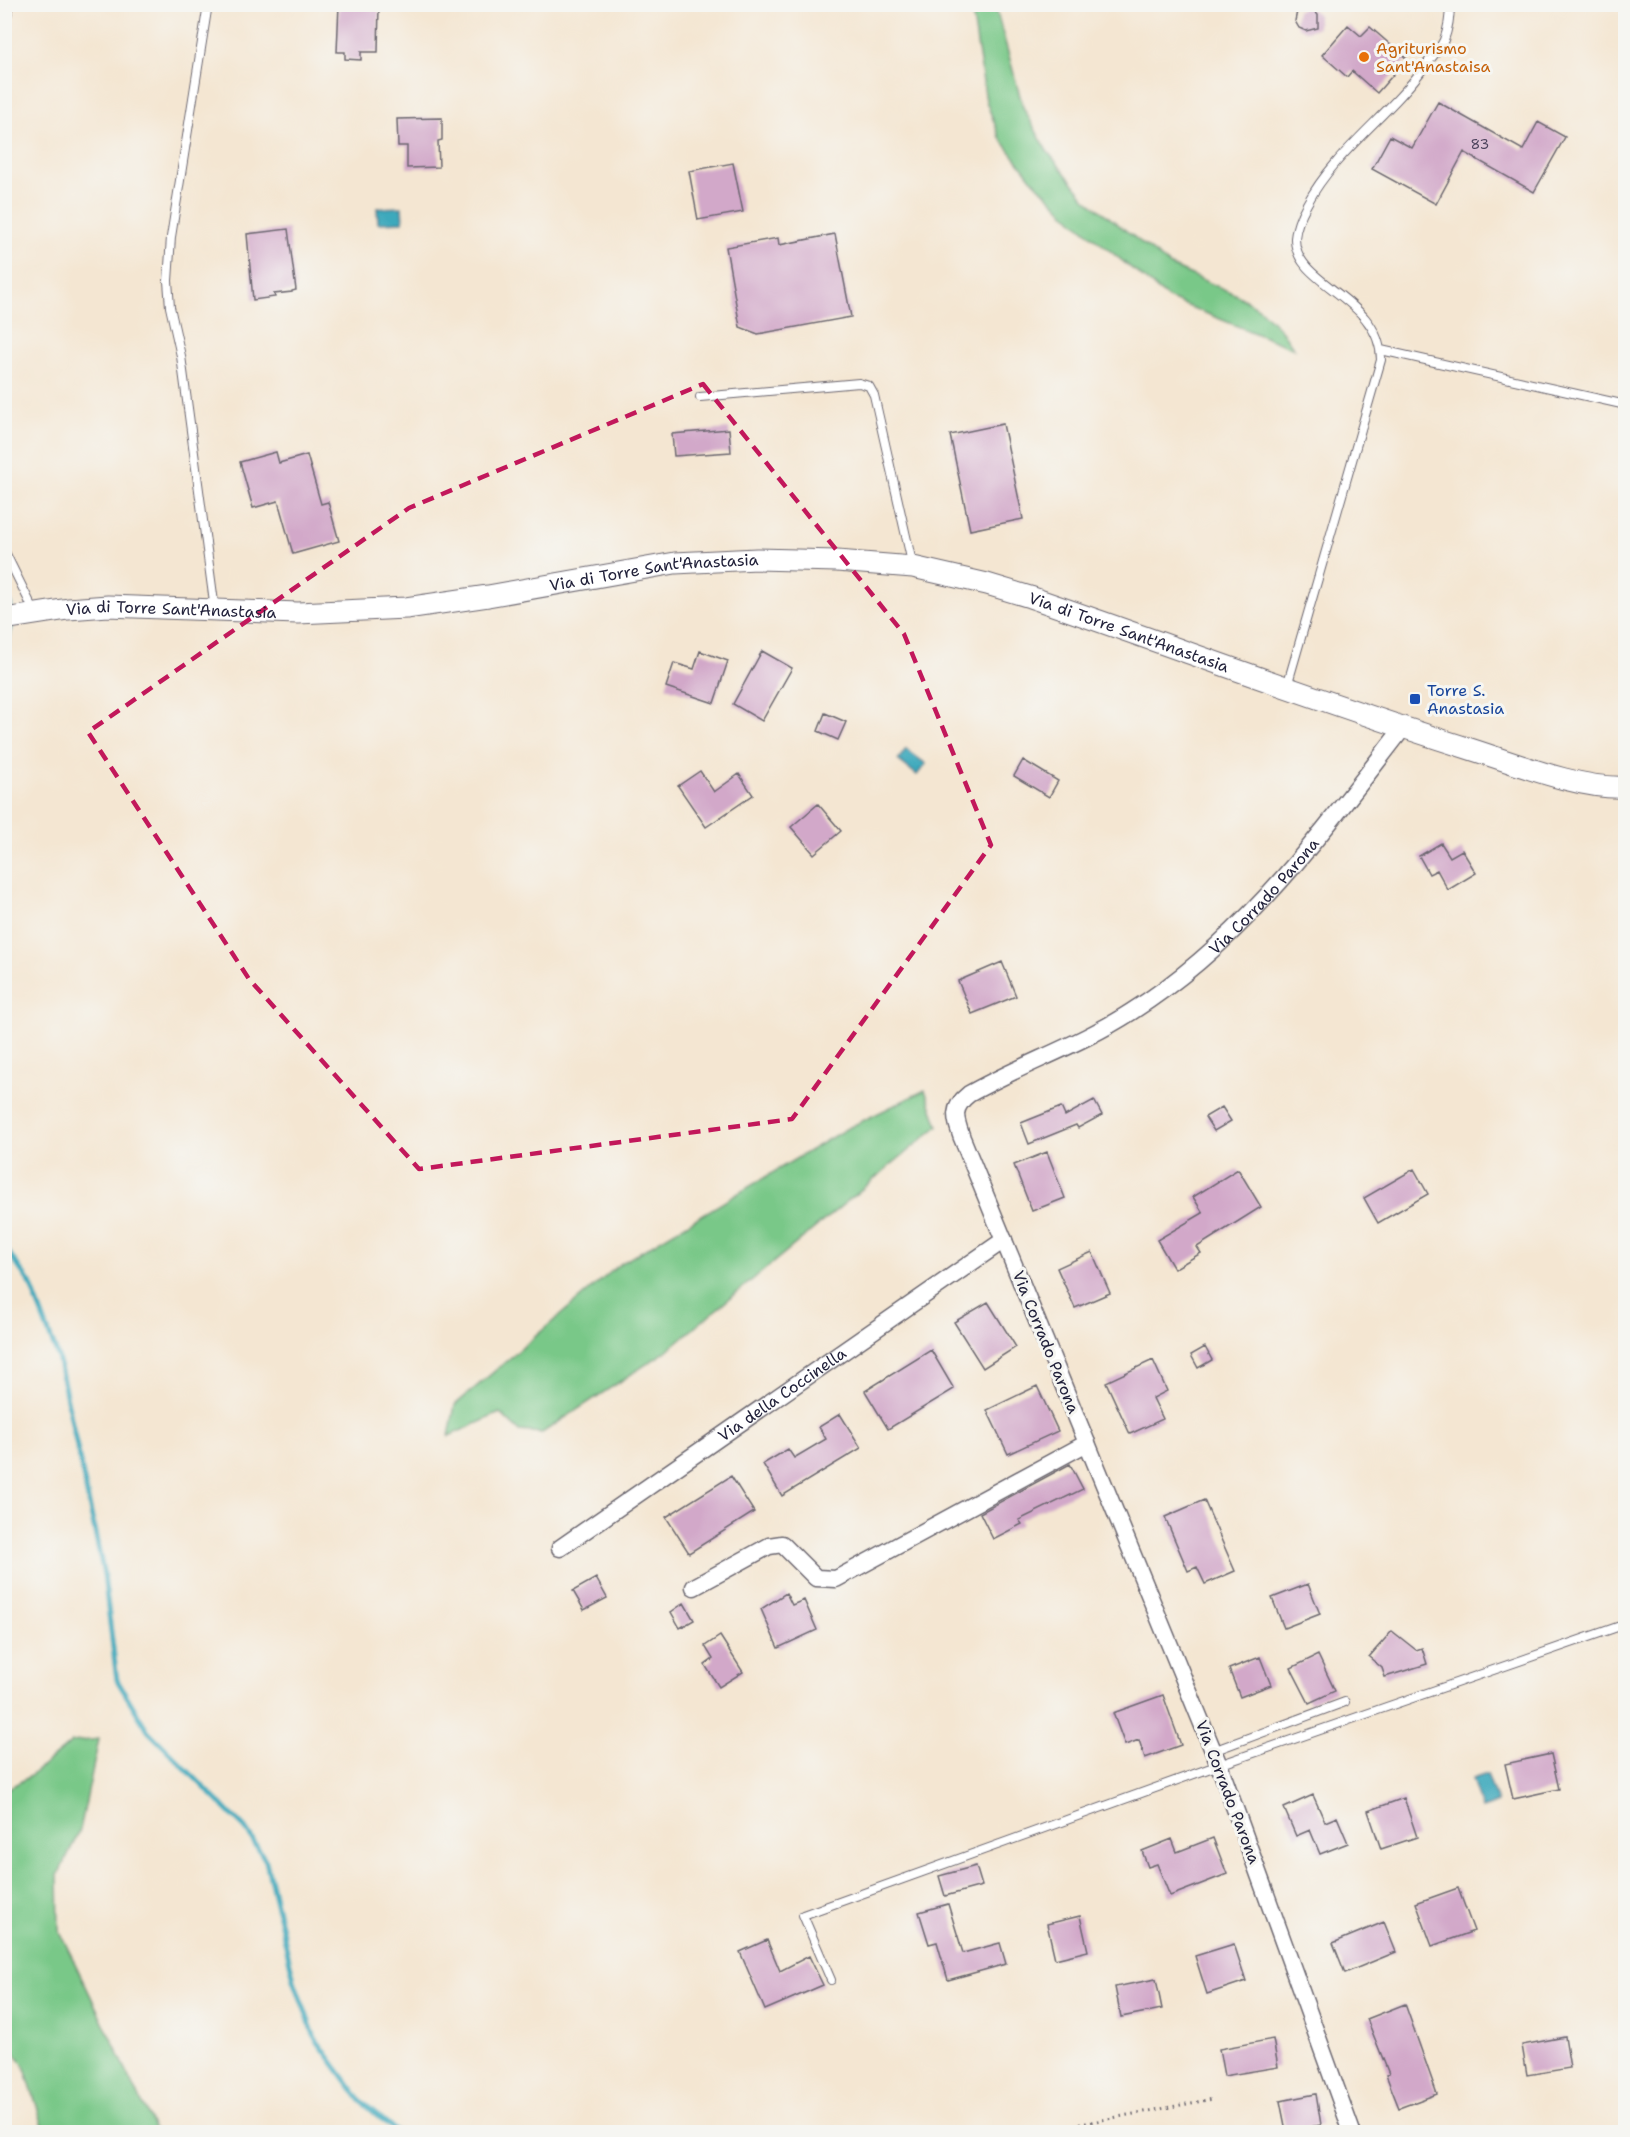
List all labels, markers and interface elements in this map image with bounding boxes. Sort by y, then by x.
place label: Agriturismo Sant'Anastaisa [1376,38,1491,77]
marker: Agriturismo Sant'Anastaisa [1357,50,1371,64]
house number: 83 [1471,135,1489,153]
street label: Via di Torre Sant'Anastasia [548,548,759,595]
street label: Via di Torre Sant'Anastasia [1026,587,1232,677]
street label: Via di Torre Sant'Anastasia [65,595,277,623]
place label: Torre S. Anastasia [1427,680,1504,719]
marker: Torre S. Anastasia [1408,692,1422,706]
street label: Via Corrado Parona [1204,833,1323,959]
street label: Via Corrado Parona [1008,1267,1084,1417]
street label: Via della Coccinella [714,1342,850,1446]
street label: Via Corrado Parona [1191,1717,1265,1867]

